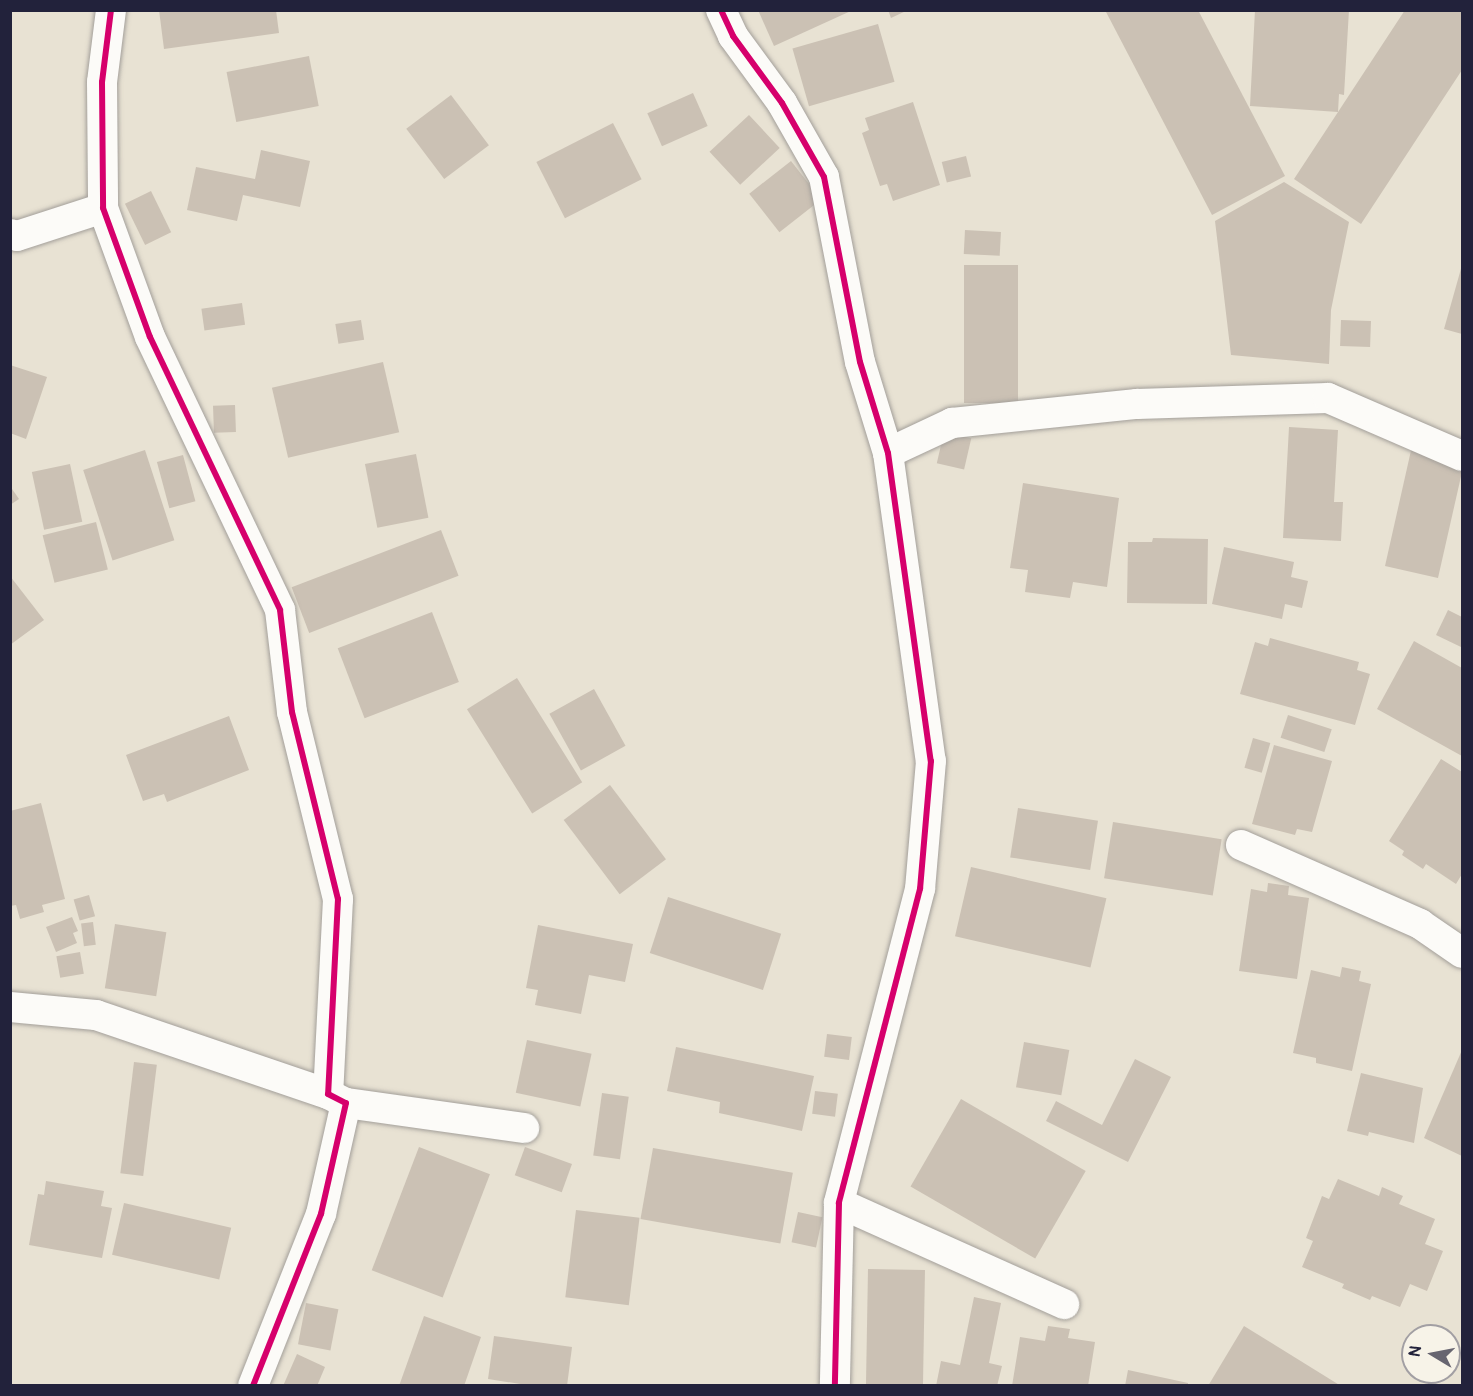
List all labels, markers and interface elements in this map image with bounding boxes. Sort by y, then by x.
north arrow [1401,1324,1461,1384]
text: N [1404,1344,1426,1358]

